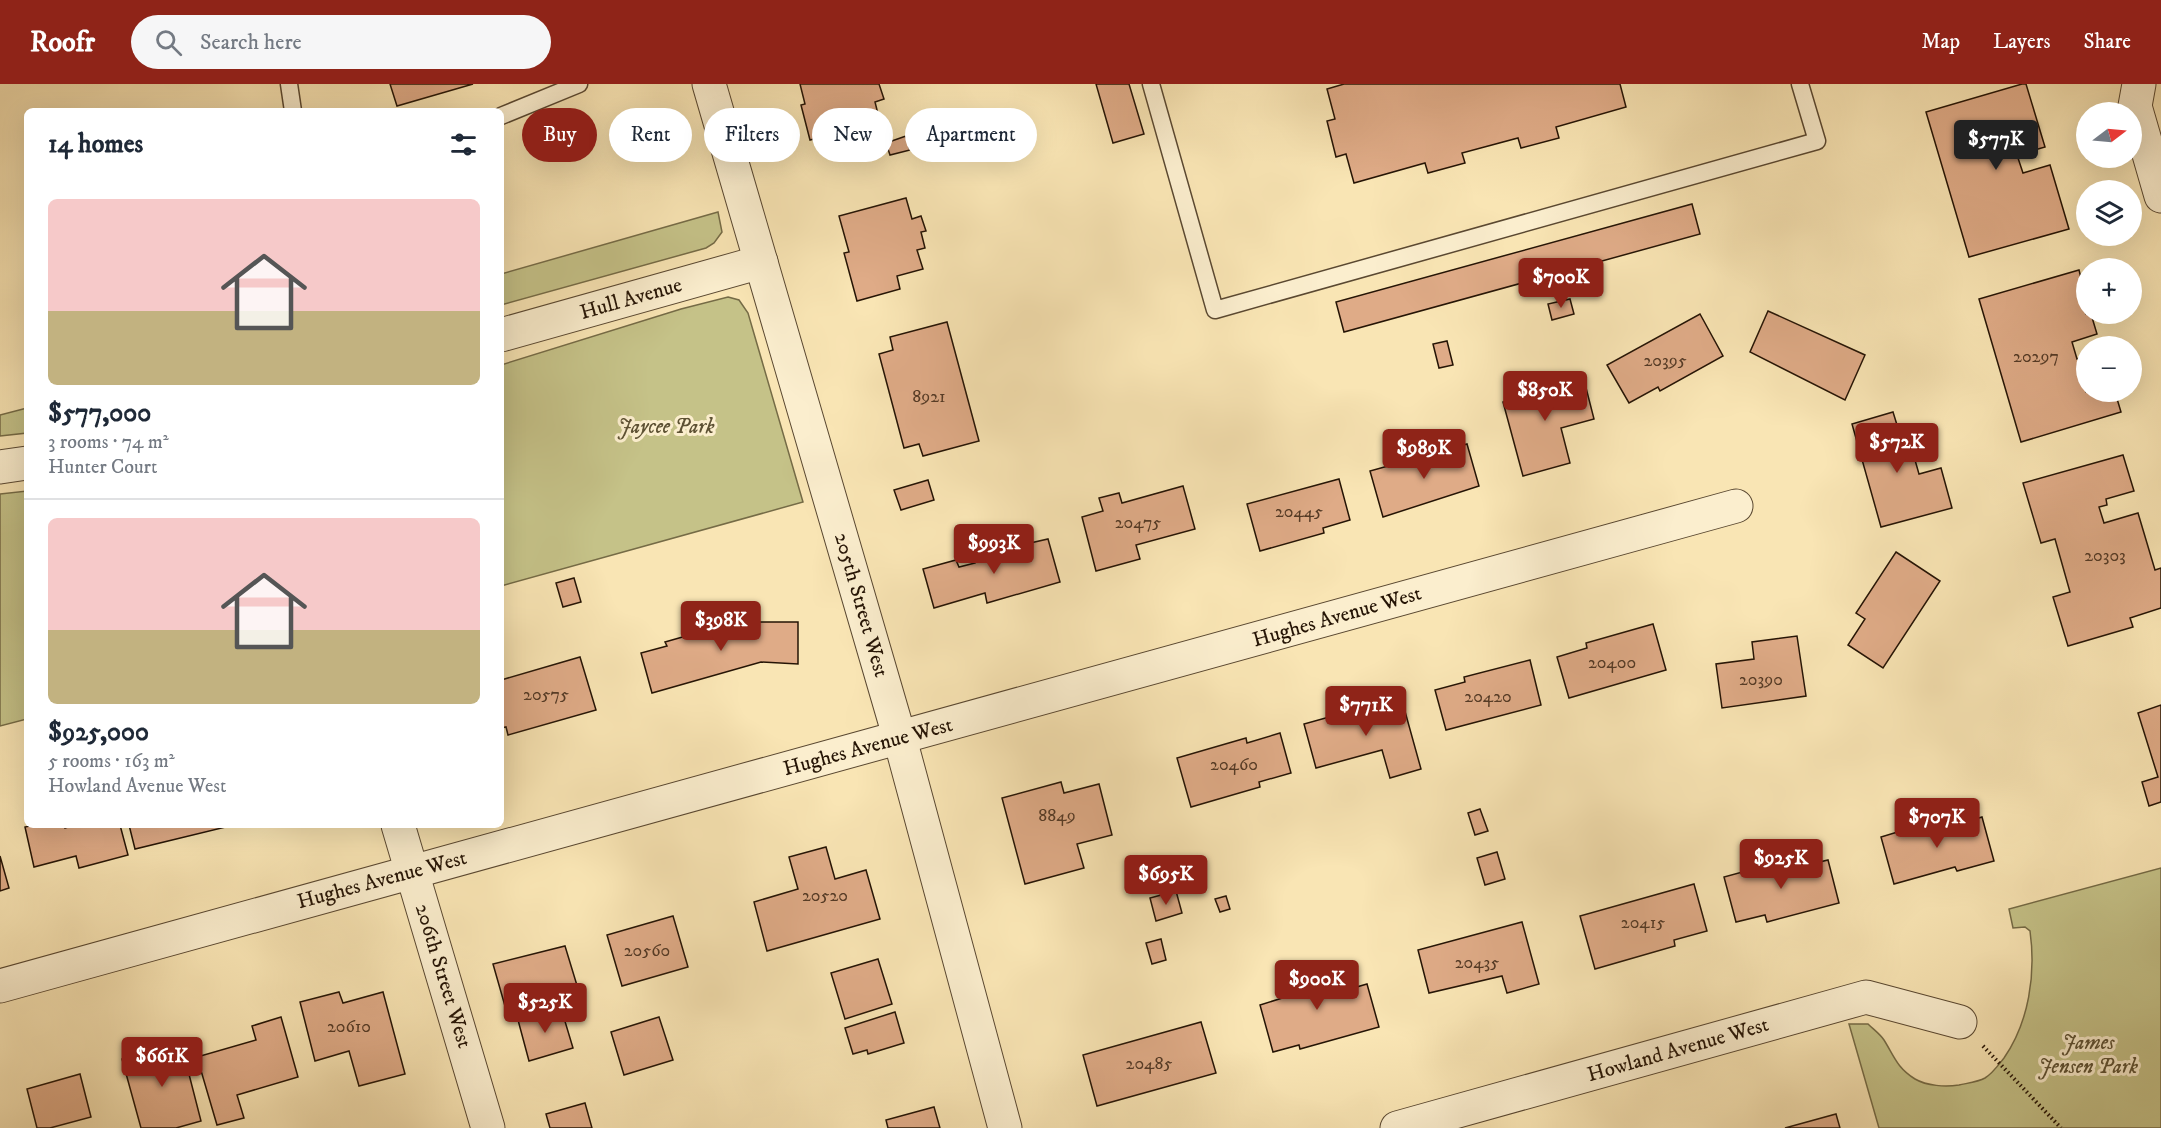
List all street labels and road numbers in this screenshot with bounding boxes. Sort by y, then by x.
street label: Hull Avenue [577,272,685,326]
street label: 205th Street West [828,530,894,681]
street label: Hughes Avenue West [1250,580,1425,654]
street label: Hughes Avenue West [780,712,956,782]
street label: Hughes Avenue West [294,845,470,915]
street label: 206th Street West [409,901,477,1052]
street label: Howland Avenue West [1584,1012,1772,1088]

